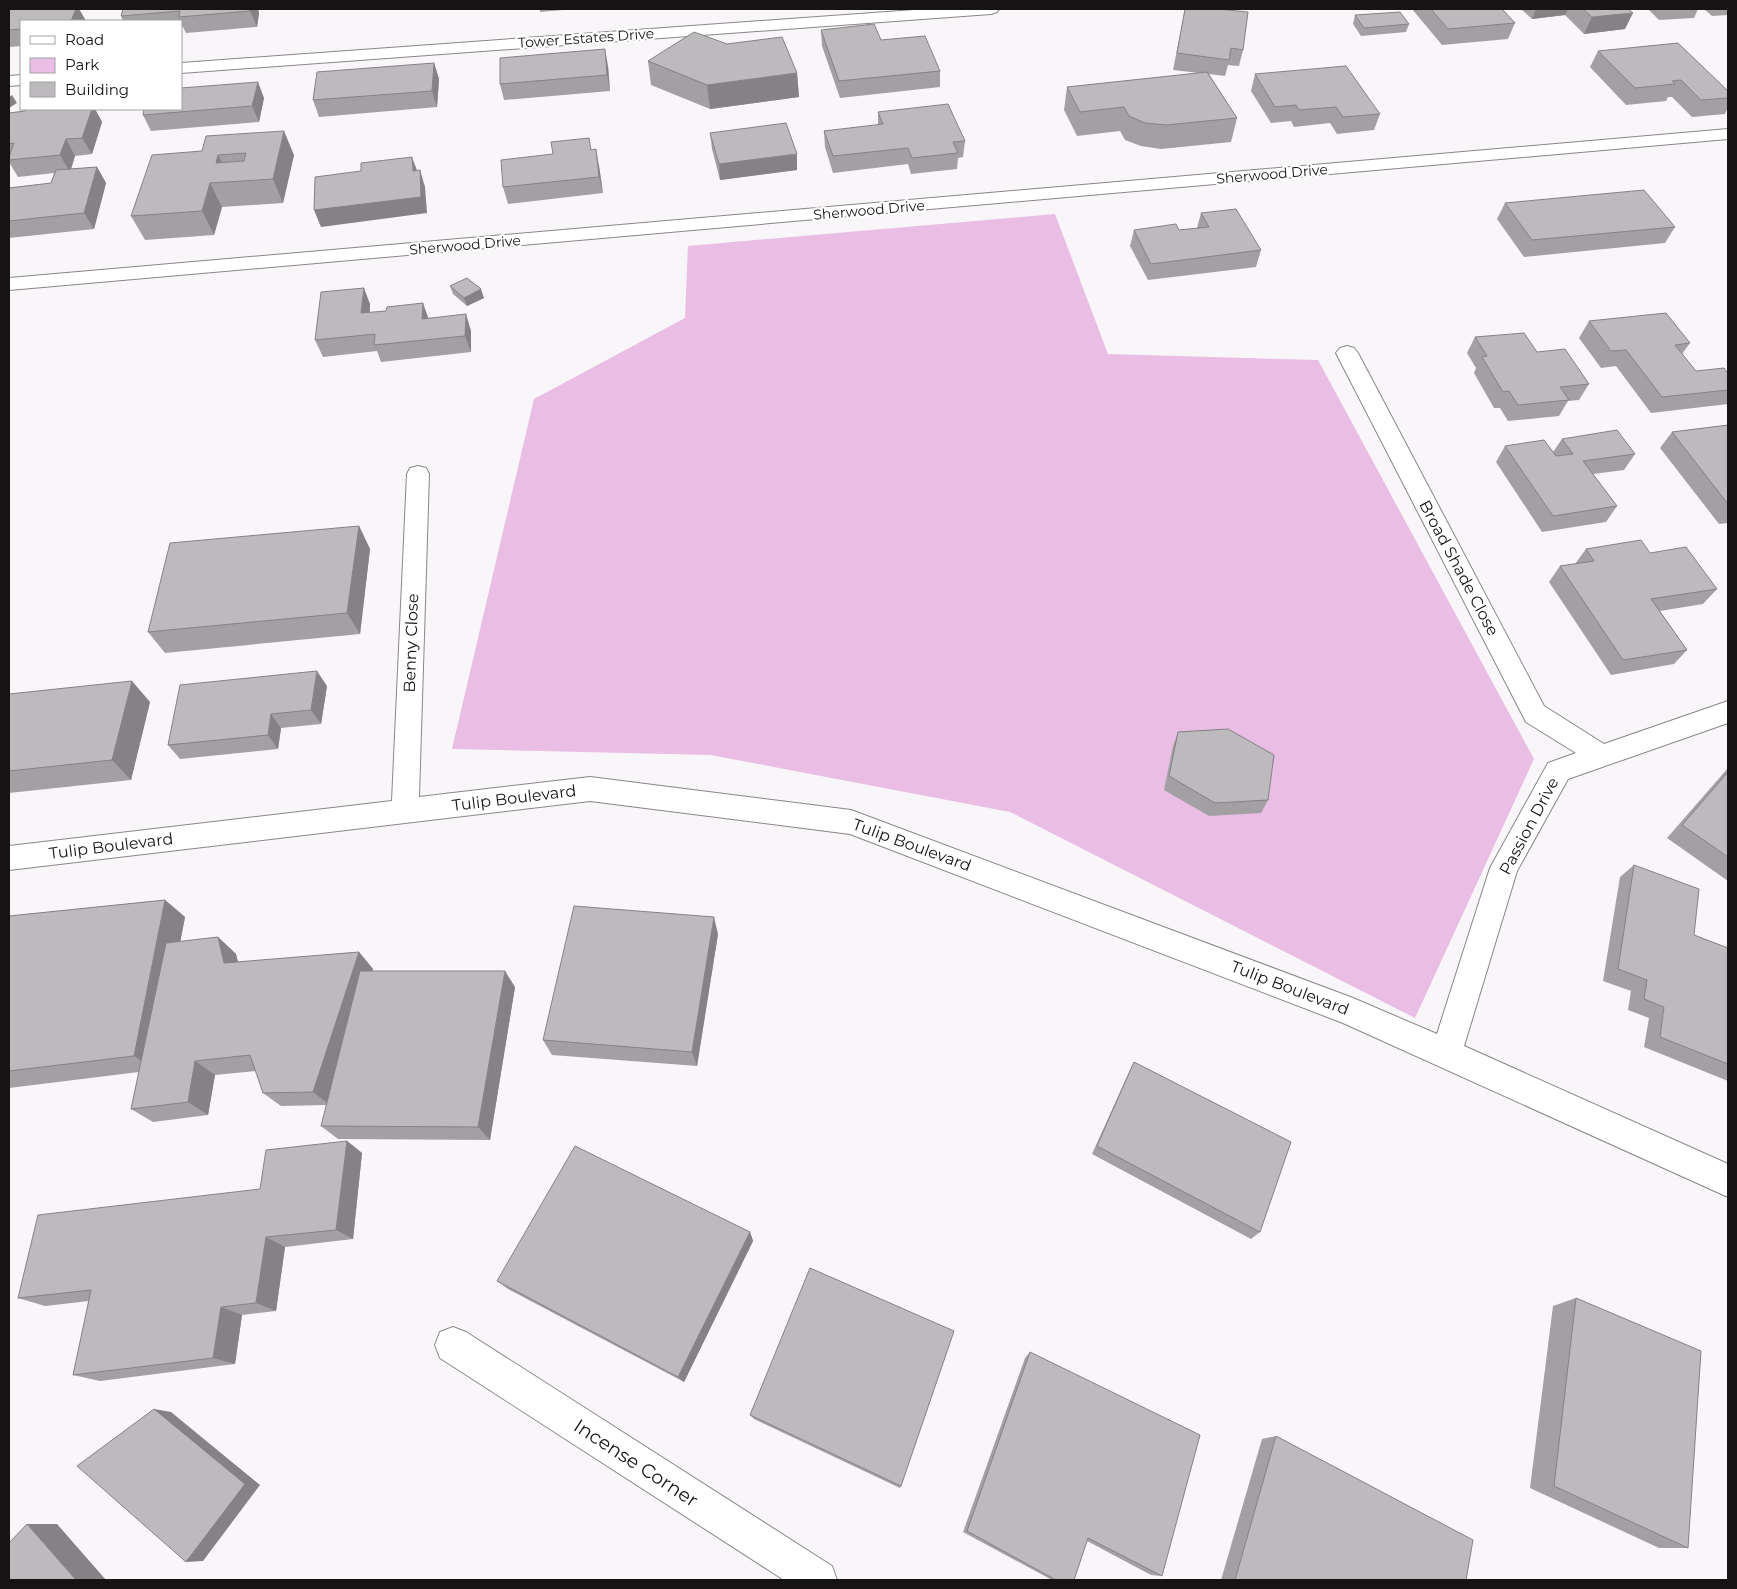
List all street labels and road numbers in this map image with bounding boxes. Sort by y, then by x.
street label: Tower Estates Drive [517,24,655,52]
street label: Sherwood Drive [1216,160,1328,188]
street label: Sherwood Drive [813,196,925,224]
street label: Sherwood Drive [409,231,521,259]
street label: Broad Shade Close [1415,497,1503,639]
street label: Benny Close [400,593,422,693]
street label: Passion Drive [1495,774,1563,878]
street label: Tulip Boulevard [451,781,577,815]
street label: Tulip Boulevard [850,815,974,875]
street label: Tulip Boulevard [48,829,174,863]
street label: Tulip Boulevard [1228,957,1352,1019]
street label: Incense Corner [570,1414,702,1512]

